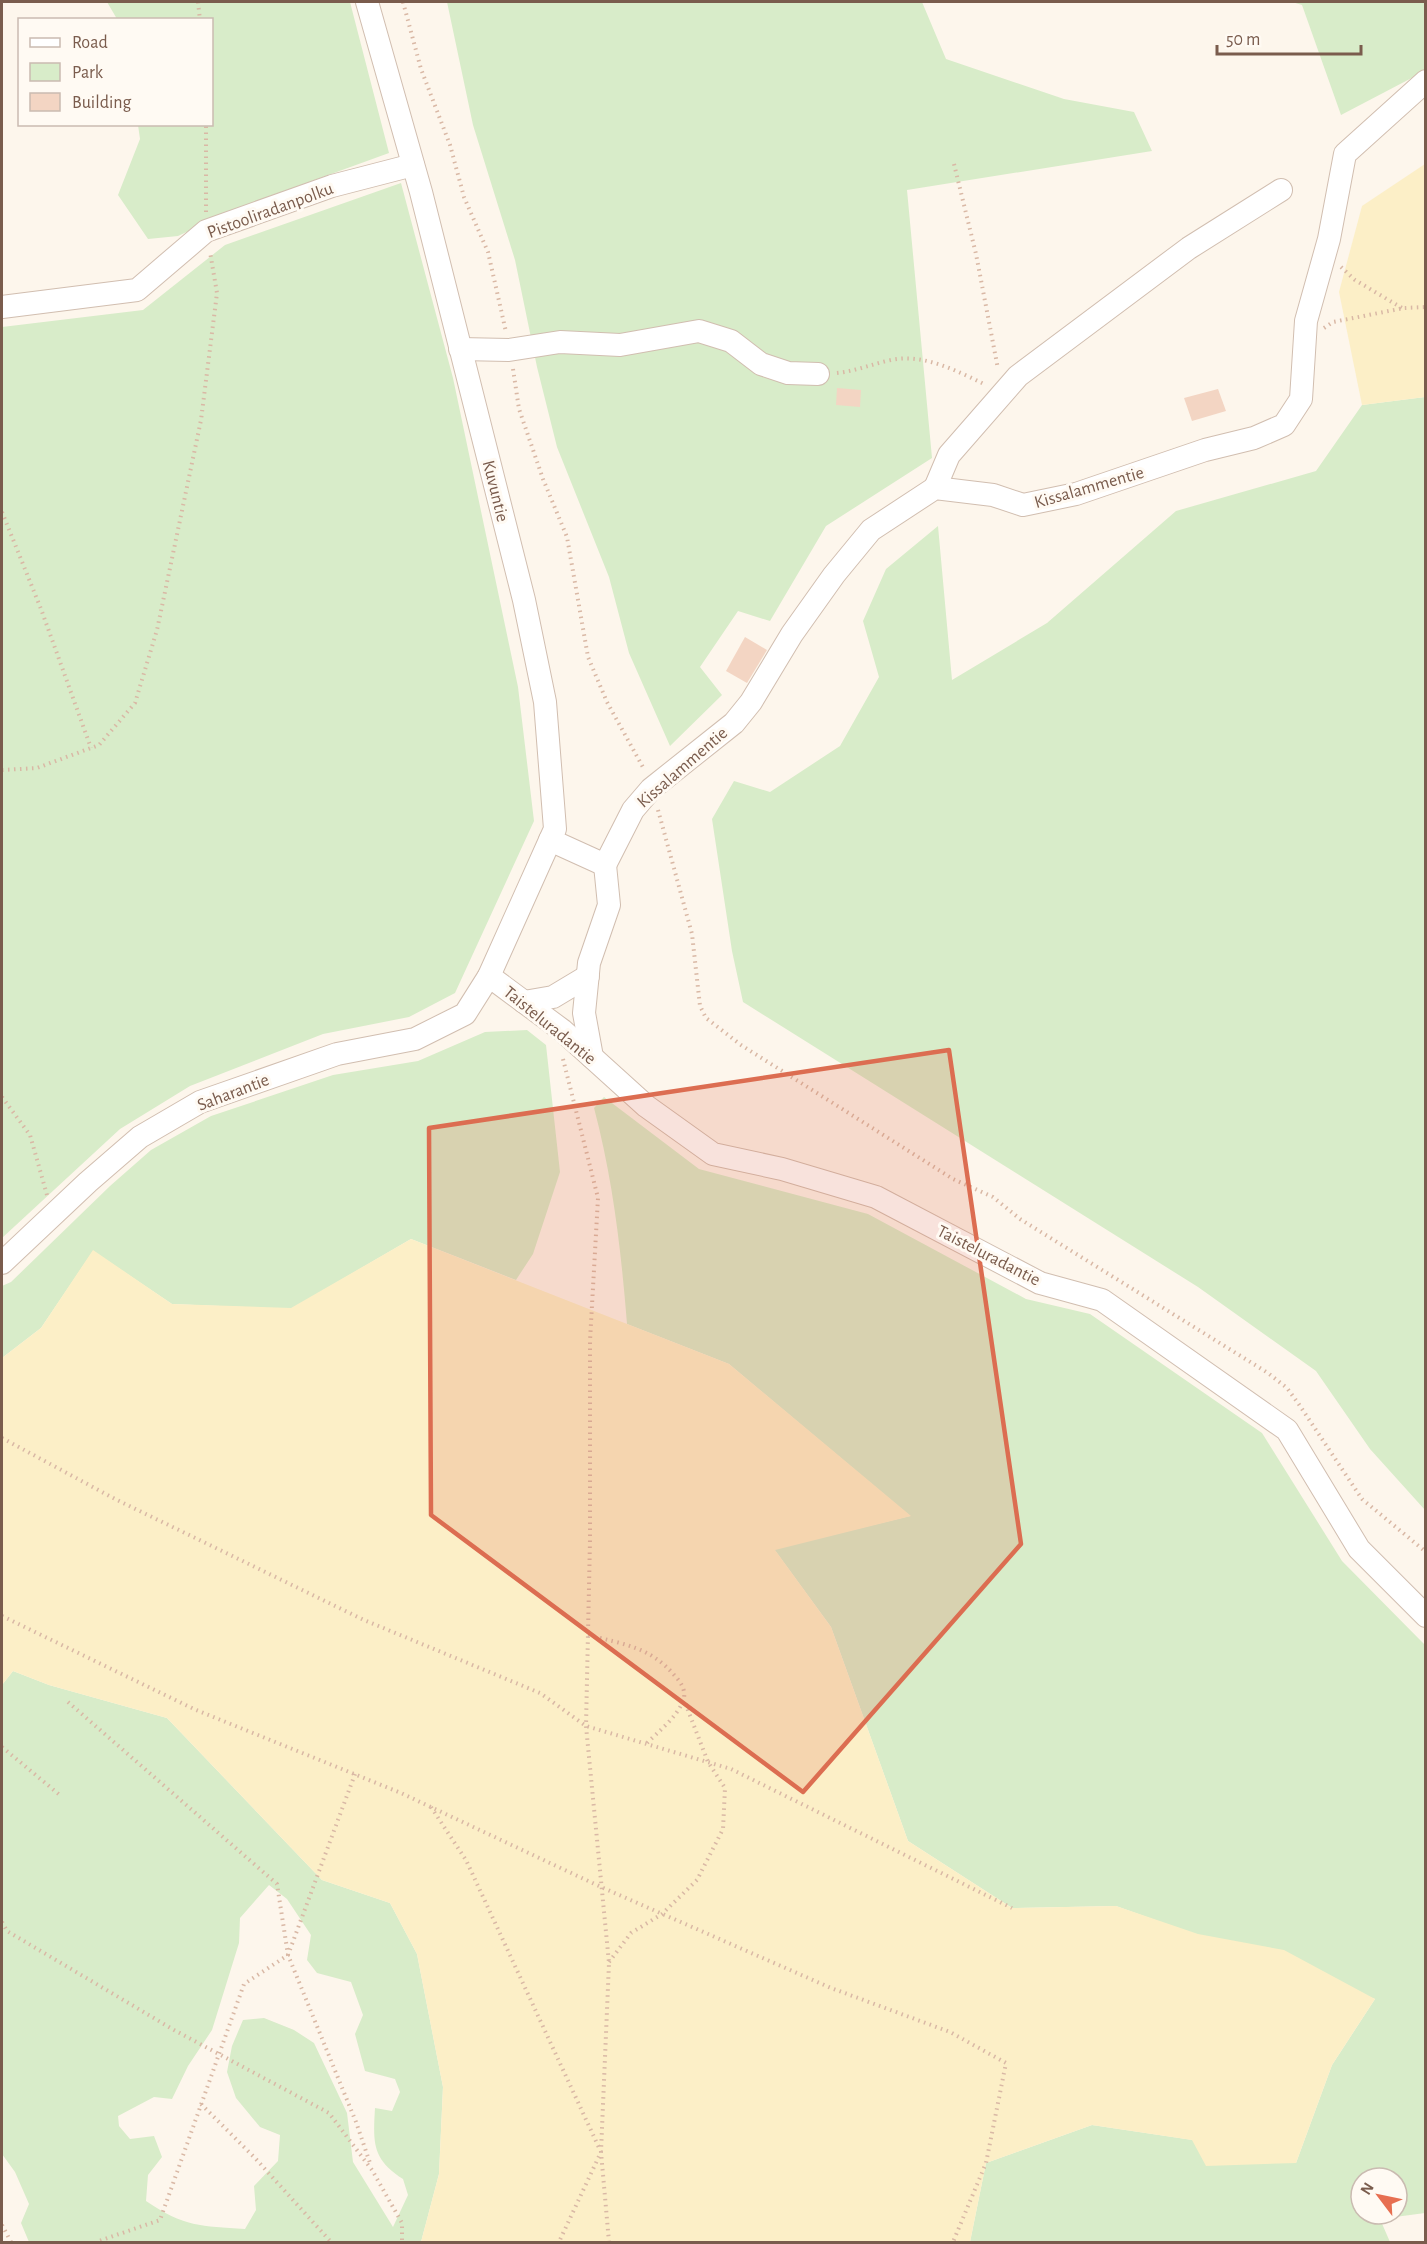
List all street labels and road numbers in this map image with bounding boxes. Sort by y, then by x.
street label: Pistooliradanpolku [205,180,336,242]
street label: Kuvuntie [479,459,511,524]
street label: Kissalammentie [1032,464,1146,512]
street label: Kissalammentie [634,724,731,812]
street label: Taisteluradantie [500,983,599,1068]
street label: Saharantie [195,1071,272,1115]
street label: Taisteluradantie [934,1222,1043,1290]

